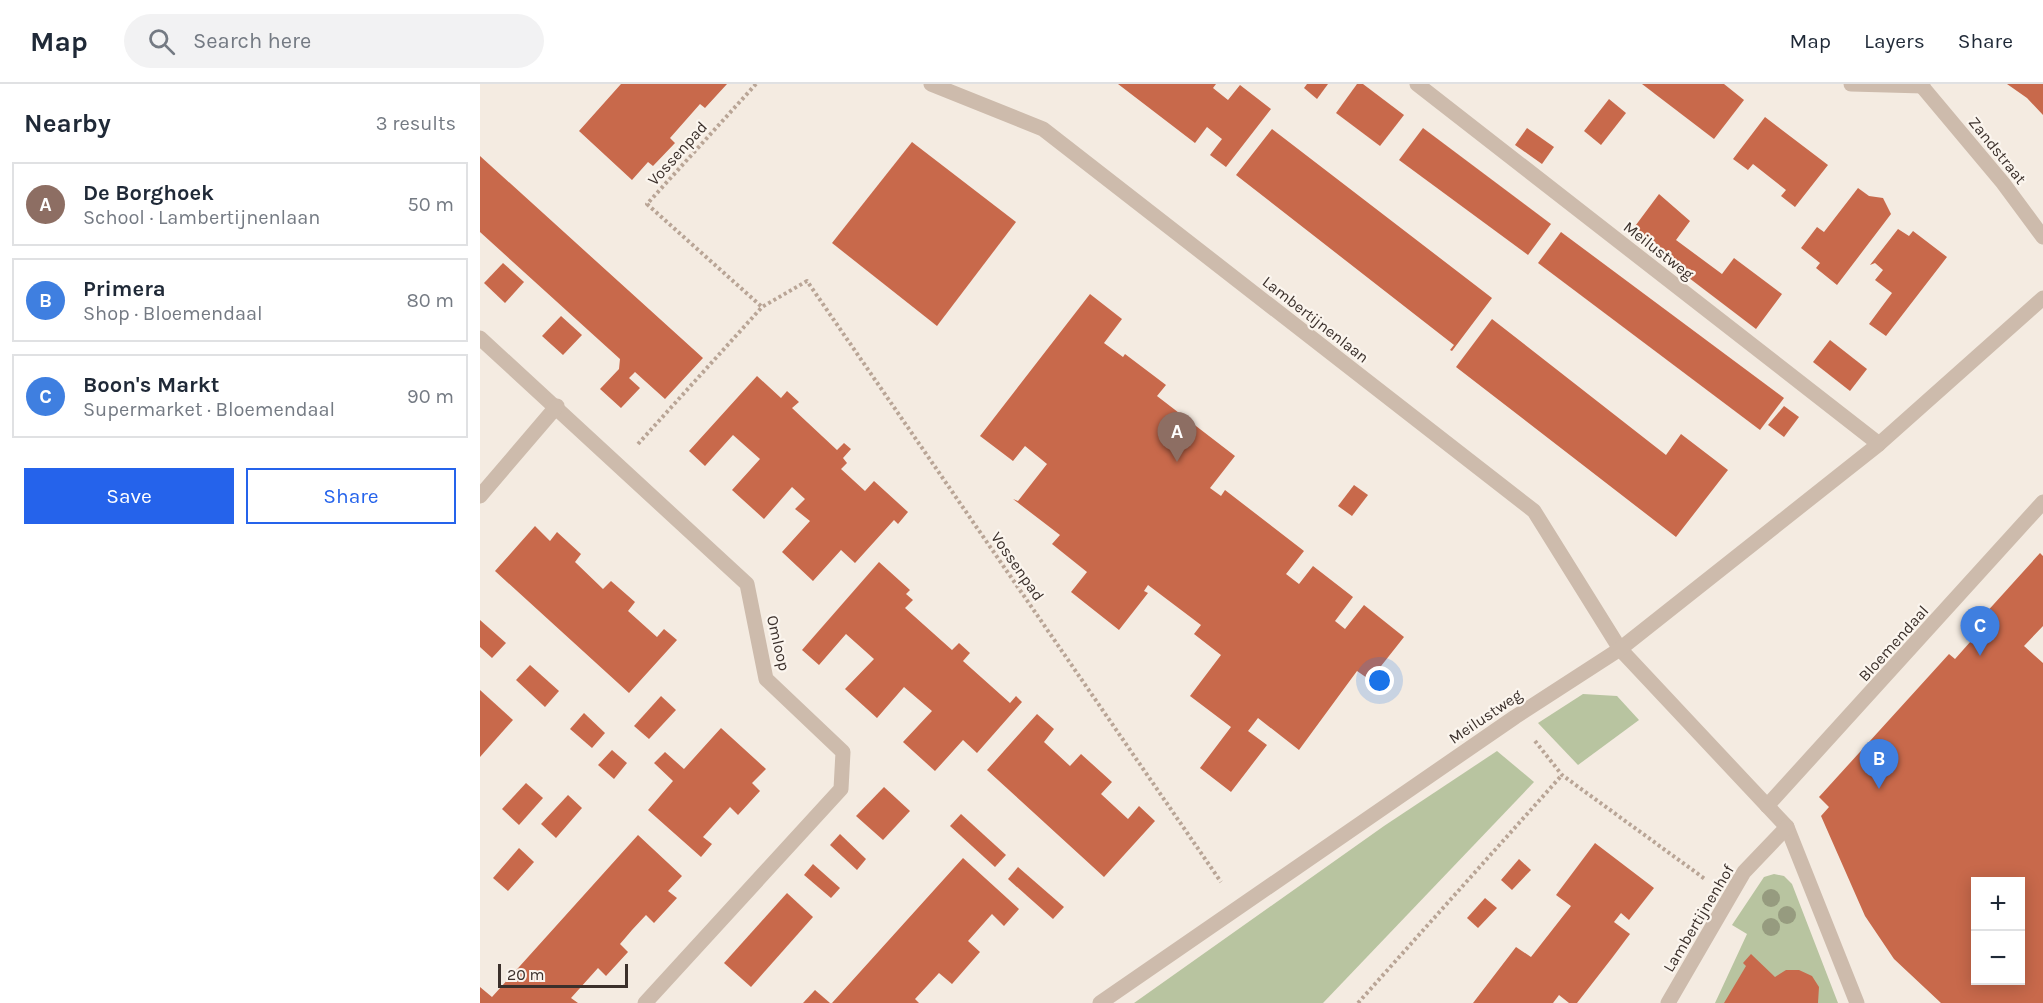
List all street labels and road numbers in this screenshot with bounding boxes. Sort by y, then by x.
street label: Zandstraat [1965,113,2031,188]
street label: Vossenpad [644,117,711,189]
street label: Meilustweg [1620,217,1698,284]
street label: Lambertijnenlaan [1259,272,1373,367]
street label: Vossenpad [987,528,1048,604]
street label: Bloemendaal [1854,601,1932,685]
street label: Omloop [763,613,794,673]
street label: Meilustweg [1445,685,1525,748]
street label: Lambertijnenhof [1659,861,1738,975]

